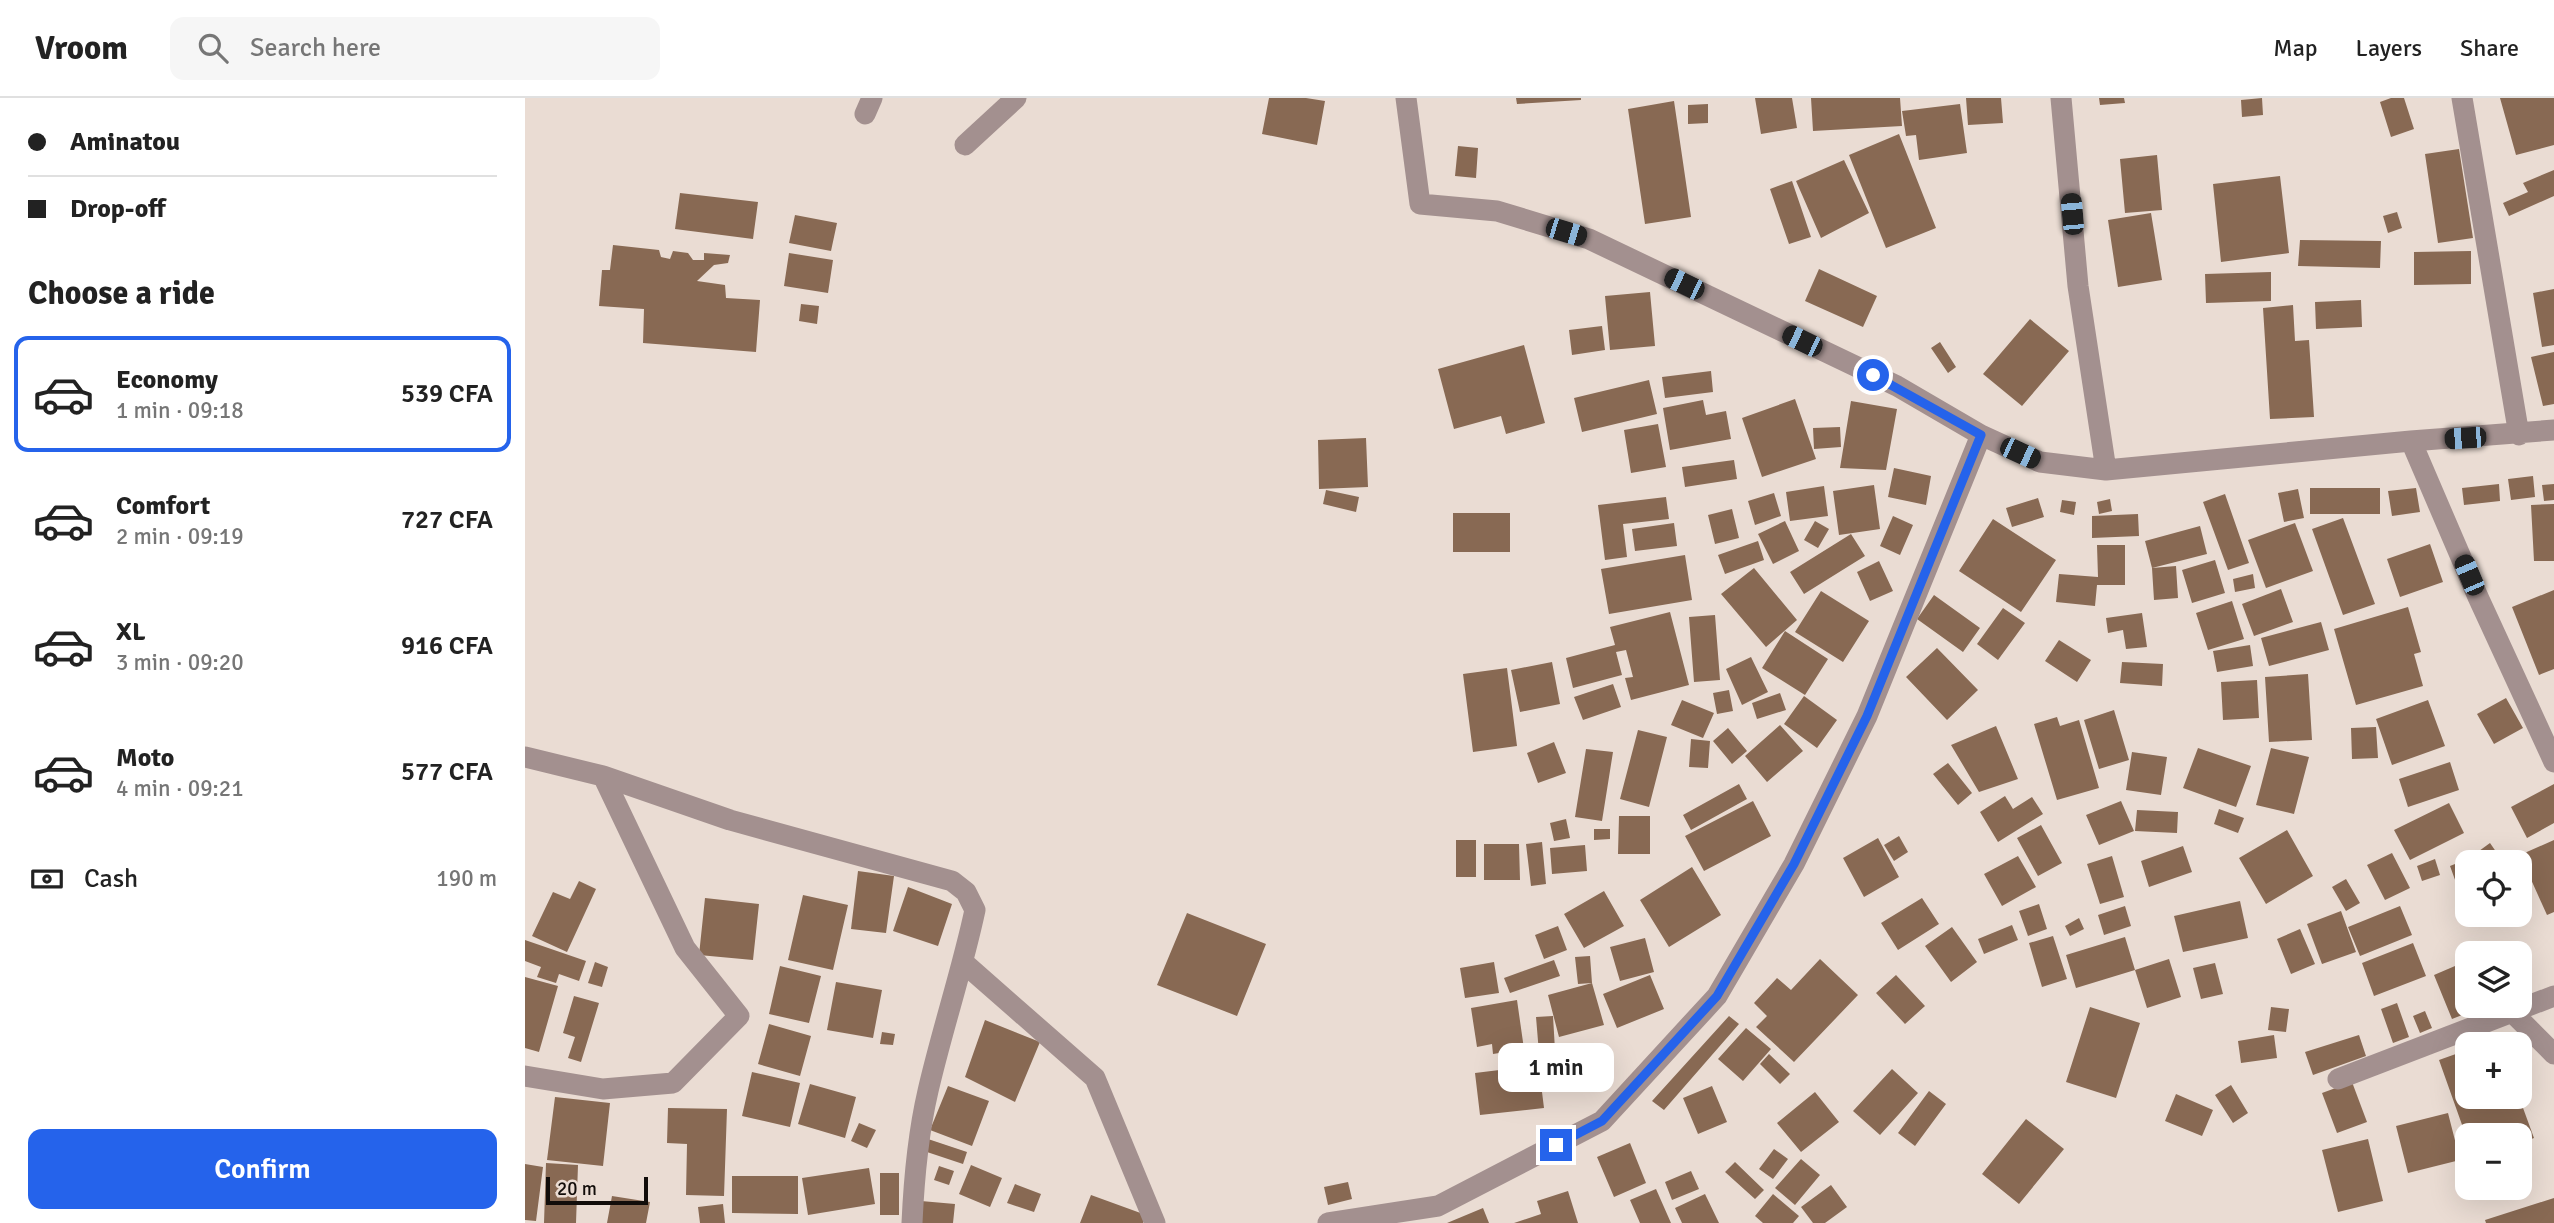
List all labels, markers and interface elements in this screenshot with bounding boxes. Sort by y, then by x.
search box [170,17,660,80]
text: Vroom [35,28,128,69]
icon: search [194,29,232,67]
text: Search here [250,32,381,64]
text: Map [2273,33,2318,63]
text: Layers [2356,33,2422,63]
text: Share [2460,33,2519,63]
text: Aminatou [70,126,180,158]
car [2060,192,2085,236]
text: Drop-off [70,193,166,225]
car [1543,216,1590,248]
car [1661,265,1708,303]
text: Choose a ride [28,274,215,313]
car [1779,322,1826,360]
route start [1857,359,1889,391]
icon: car [32,363,95,426]
text: Economy [116,364,218,396]
text: 539 CFA [401,378,493,410]
text: 1 min · 09:18 [116,396,244,425]
car [2444,426,2487,450]
car [1997,435,2044,471]
icon: car [32,489,95,552]
text: Comfort [116,490,210,522]
text: 727 CFA [401,504,493,536]
text: 2 min · 09:19 [116,522,244,551]
car [2452,552,2487,598]
icon: car [32,615,95,678]
text: XL [116,616,146,648]
text: 916 CFA [401,630,493,662]
text: 3 min · 09:20 [116,648,244,677]
icon: car [32,741,95,804]
text: Moto [116,742,174,774]
text: 577 CFA [401,756,493,788]
text: 4 min · 09:21 [116,774,244,803]
map controls [2455,850,2532,1200]
button: locate [2455,850,2532,927]
icon: cash [28,860,66,898]
text: Cash [84,863,138,895]
text: 190 m [436,864,497,893]
button: layers [2455,941,2532,1018]
button: + [2455,1032,2532,1109]
callout: 1 min [1498,1044,1614,1093]
text: 1 min [1528,1053,1584,1082]
button: − [2455,1123,2532,1200]
button: Confirm [28,1129,497,1209]
route end [1540,1129,1572,1161]
scale bar [546,1174,647,1206]
text: 20 m [557,1177,597,1201]

